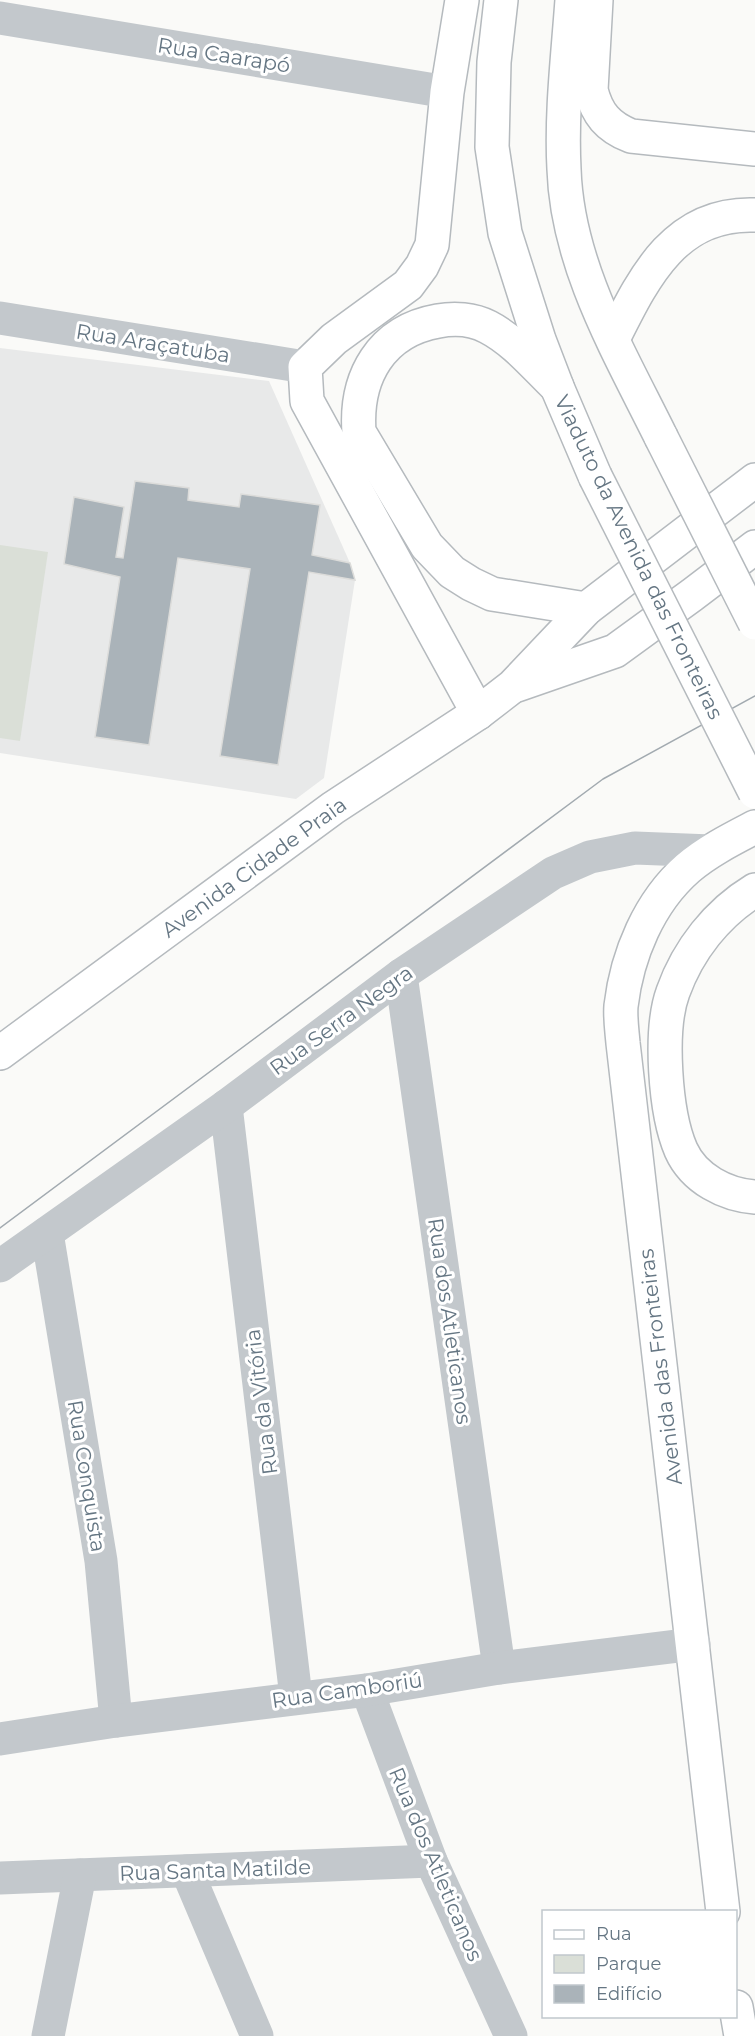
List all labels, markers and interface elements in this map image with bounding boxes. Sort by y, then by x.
street label: Rua Caarapó [156,32,292,78]
street label: Rua Araçatuba [74,318,232,368]
street label: Viaduto da Avenida das Fronteiras [549,391,729,723]
street label: Avenida Cidade Praia [157,792,351,942]
street label: Rua Serra Negra [265,960,417,1080]
street label: Rua dos Atleticanos [423,1216,477,1426]
street label: Avenida das Fronteiras [633,1247,687,1487]
street label: Rua da Vitória [240,1328,282,1476]
street label: Rua Conquista [63,1398,111,1554]
street label: Rua Camboriú [270,1667,424,1713]
street label: Rua dos Atleticanos [384,1763,488,1965]
street label: Rua Santa Matilde [119,1854,311,1886]
legend [542,1910,737,2018]
text: Rua [596,1923,632,1945]
text: Parque [596,1953,662,1975]
text: Edifício [596,1983,662,2005]

